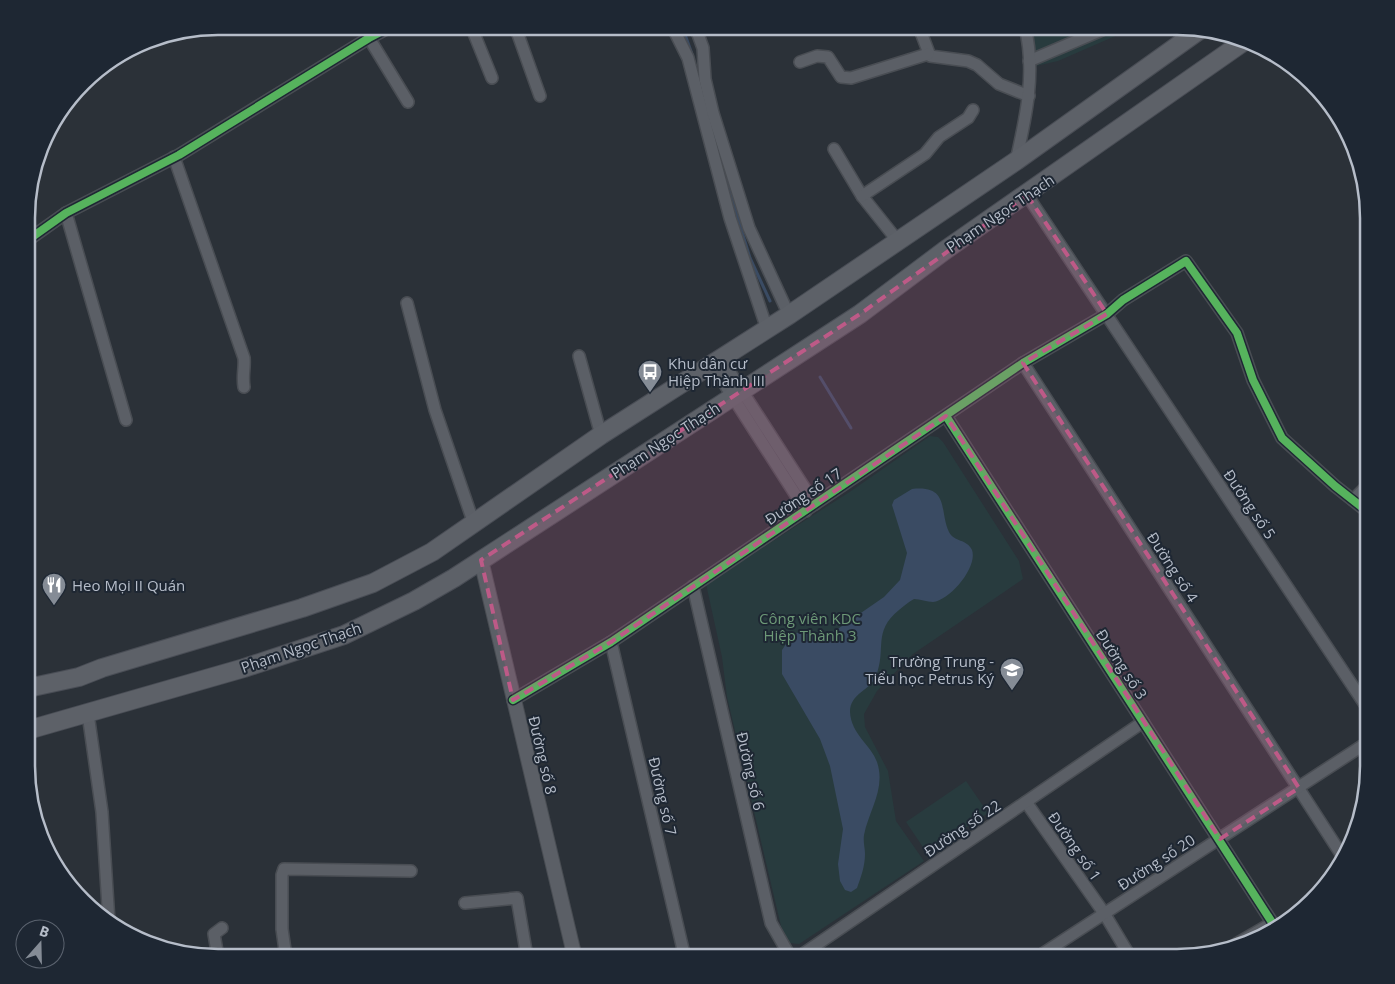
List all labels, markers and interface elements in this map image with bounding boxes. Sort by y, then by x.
street label: Phạm Ngọc Thạch [942,169,1058,257]
place label: Khu dân cư Hiệp Thành III [668,353,765,390]
bus stop icon: Khu dân cư Hiệp Thành III [637,359,663,393]
street label: Phạm Ngọc Thạch [607,397,723,483]
street label: Đường số 17 [761,463,845,529]
street label: Đường số 5 [1219,465,1281,543]
street label: Đường số 4 [1143,528,1203,606]
restaurant icon: Heo Mọi II Quán [41,572,67,606]
place label: Heo Mọi II Quán [72,575,185,595]
park label: Công viên KDC Hiệp Thành 3 [759,608,861,645]
street label: Phạm Ngọc Thạch [238,617,364,677]
street label: Đường số 3 [1092,625,1152,703]
place label: Trường Trung - Tiểu học Petrus Ký [865,651,994,688]
school or university icon: Trường Trung - Tiểu học Petrus Ký [999,657,1025,691]
street label: Đường số 8 [524,714,562,796]
street label: Đường số 6 [732,730,770,812]
street label: Đường số 7 [644,755,682,837]
street label: Đường số 22 [920,795,1004,861]
street label: Đường số 1 [1044,808,1106,884]
street label: Đường số 20 [1113,830,1199,894]
north arrow [15,919,65,969]
text: B [37,921,52,942]

